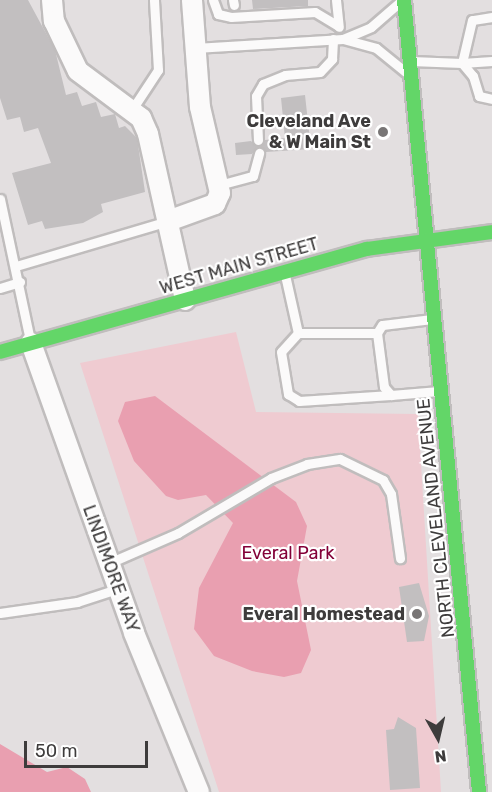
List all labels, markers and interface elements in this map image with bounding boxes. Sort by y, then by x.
place label: Cleveland Ave & W Main St [246,111,371,154]
marker: Cleveland Ave & W Main St [376,125,390,139]
street label: WEST MAIN STREET [157,233,321,299]
street label: NORTH CLEVELAND AVENUE [413,397,459,639]
street label: LINDIMORE WAY [78,502,144,636]
park label: Everal Park [241,542,335,564]
place label: Everal Homestead [242,603,405,625]
marker: Everal Homestead [410,607,424,621]
north arrow [408,708,468,768]
scale bar [27,729,152,767]
text: 50 m [35,740,78,762]
text: N [434,746,448,767]

